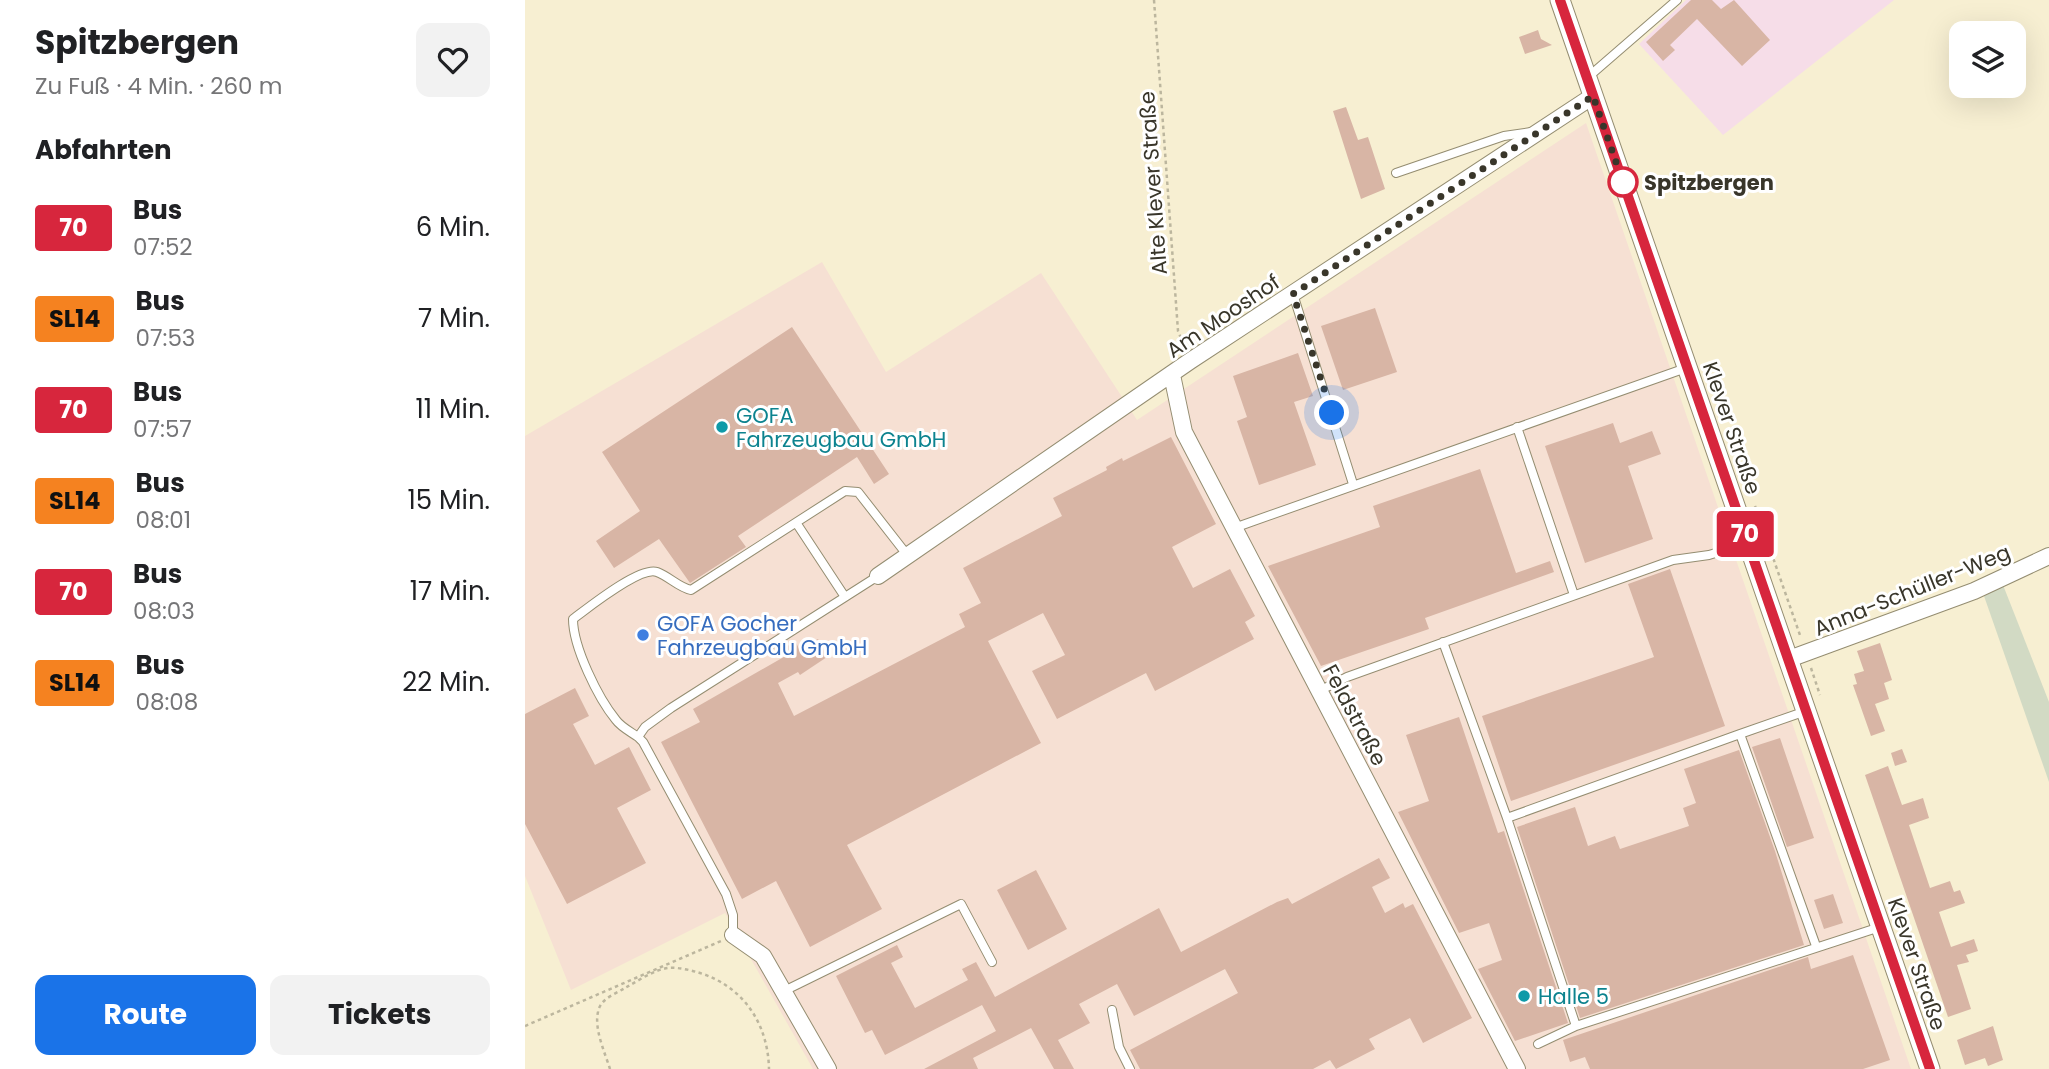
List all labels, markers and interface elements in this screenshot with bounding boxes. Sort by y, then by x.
text: Spitzbergen [35,19,239,66]
map controls [1949,21,2026,98]
button: layers [1949,21,2026,98]
button: heart [416,23,490,97]
text: Zu Fuß · 4 Min. · 260 m [35,70,282,102]
street label: Alte Klever Straße [1132,90,1174,276]
text: Abfahrten [35,132,172,168]
marker: Spitzbergen [1608,167,1638,197]
place label: Spitzbergen [1644,168,1774,197]
text: Bus [133,192,182,228]
text: 6 Min. [416,209,490,245]
text: 70 [59,211,88,244]
text: 07:52 [133,231,193,263]
street label: Am Mooshof [1161,267,1286,365]
text: Bus [135,283,185,319]
text: 7 Min. [418,300,490,336]
text: SL14 [49,302,100,335]
text: 07:53 [135,322,195,354]
street label: Klever Straße [1696,358,1768,498]
text: Bus [133,374,182,410]
text: 11 Min. [416,391,490,427]
text: 70 [59,393,88,426]
your location [1314,395,1349,430]
place label: GOFA Fahrzeugbau GmbH [736,401,946,454]
text: 07:57 [133,413,192,445]
marker: GOFA Fahrzeugbau GmbH [714,419,730,435]
text: Bus [135,465,185,501]
text: 15 Min. [408,482,490,518]
text: SL14 [49,484,100,517]
text: 08:01 [135,504,191,536]
line badge: 70 [1713,511,1777,557]
text: 70 [1731,517,1759,550]
street label: Anna-Schüller-Weg [1810,537,2014,643]
text: Bus [133,556,182,592]
text: 17 Min. [410,573,490,609]
text: 70 [59,575,88,608]
text: 08:03 [133,595,195,627]
place label: GOFA Gocher Fahrzeugbau GmbH [657,609,867,662]
marker: GOFA Gocher Fahrzeugbau GmbH [635,627,651,643]
text: Bus [135,647,185,683]
street label: Feldstraße [1316,659,1394,771]
text: 22 Min. [402,664,490,700]
text: SL14 [49,666,100,699]
text: 08:08 [135,686,198,718]
street label: Klever Straße [1881,894,1953,1034]
button: Route [35,975,256,1055]
button: Tickets [270,975,490,1055]
place label: Halle 5 [1538,982,1609,1011]
marker: Halle 5 [1516,988,1532,1004]

